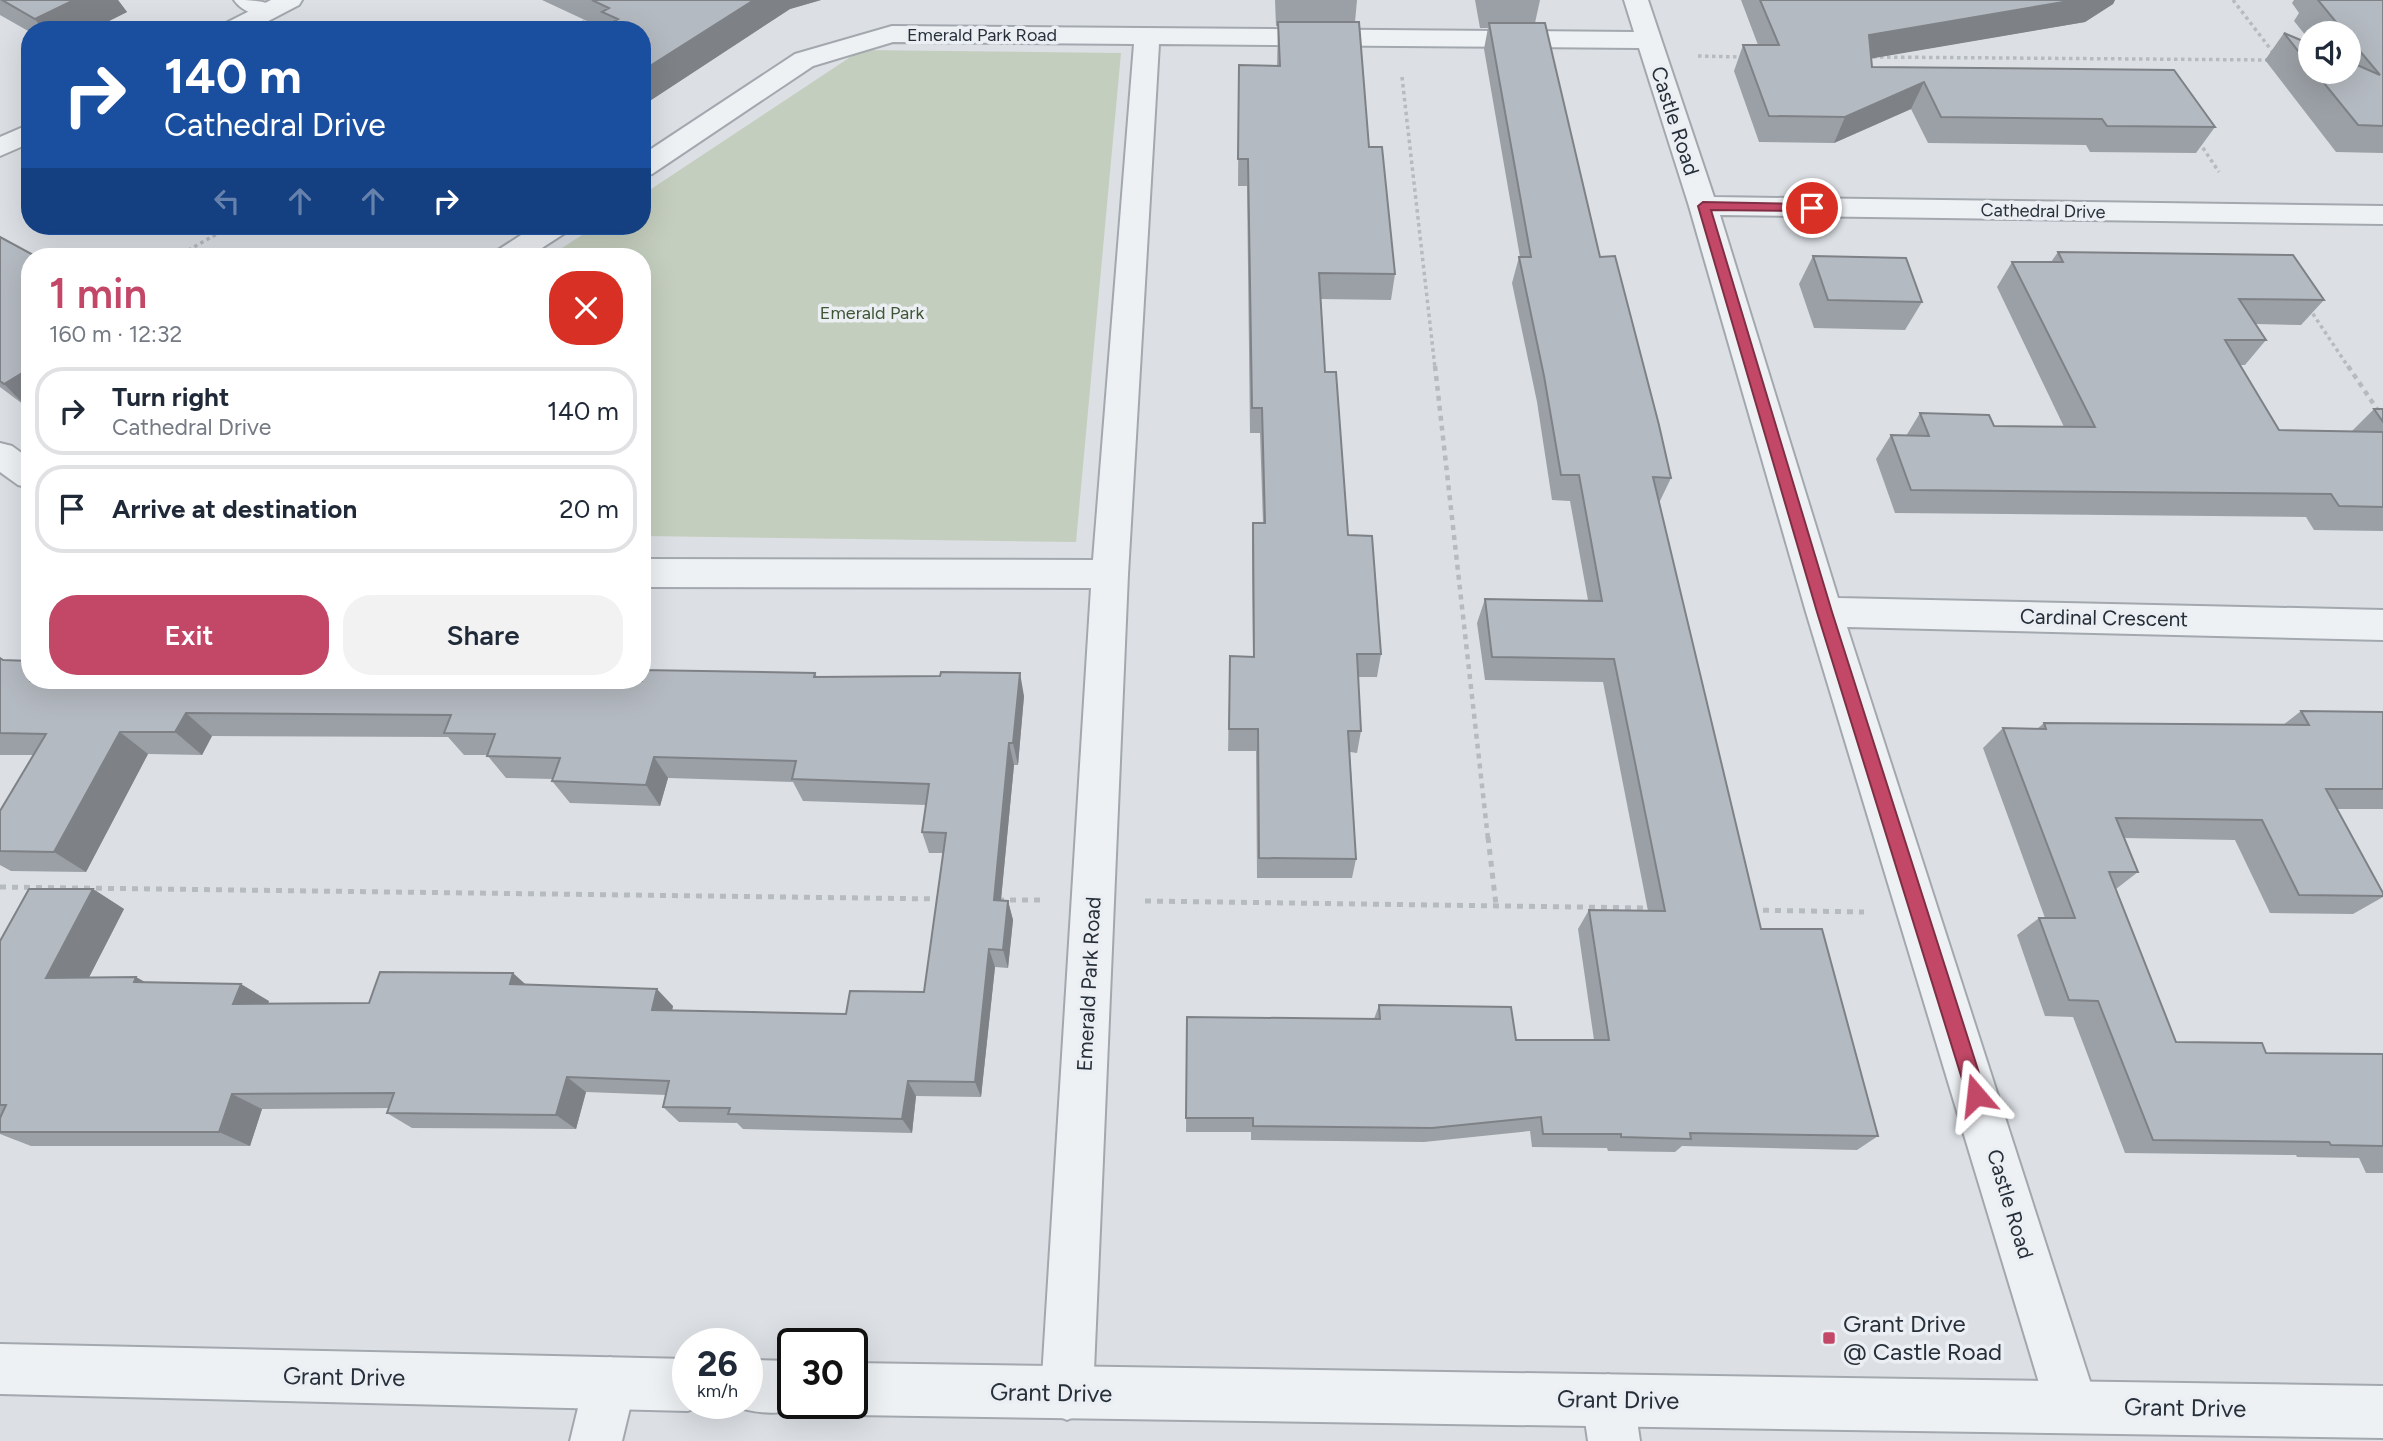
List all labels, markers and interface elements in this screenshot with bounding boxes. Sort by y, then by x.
map controls [2298,21,2361,84]
button: sound [2298,21,2361,84]
street label: Emerald Park Road [907,24,1057,46]
text: 140 m [164,46,302,105]
icon: right [49,49,140,140]
street label: Castle Road [1646,63,1705,179]
text: Cathedral Drive [164,106,386,144]
pin [1782,178,1842,238]
icon: left [208,182,246,220]
icon: ahead [281,182,319,220]
icon: ahead [354,182,392,220]
icon: right [427,182,465,220]
icon: arrive [1793,189,1831,227]
street label: Cathedral Drive [1980,199,2106,223]
text: 1 min [49,268,147,319]
button: close [549,271,623,345]
park label: Emerald Park [820,302,924,324]
text: 160 m · 12:32 [49,320,182,348]
text: Turn right [112,381,229,413]
icon: right [53,392,91,430]
text: 140 m [547,395,619,427]
text: Cathedral Drive [112,413,271,441]
icon: arrive [53,490,91,528]
text: Arrive at destination [112,493,357,525]
text: 20 m [559,493,619,525]
button: Exit [49,595,329,675]
button: Share [343,595,623,675]
street label: Cardinal Crescent [2020,604,2188,631]
street label: Emerald Park Road [1071,896,1106,1072]
position arrow [1939,1058,2013,1132]
street label: Castle Road [1982,1146,2039,1262]
place label: Grant Drive @ Castle Road [1843,1309,2002,1366]
speed limit sign: 30 [777,1328,868,1419]
marker: Grant Drive @ Castle Road [1821,1330,1837,1346]
text: 26 [697,1343,738,1385]
street label: Grant Drive [283,1361,405,1392]
street label: Grant Drive [990,1377,1112,1408]
text: km/h [697,1380,738,1402]
street label: Grant Drive [1557,1384,1679,1415]
street label: Grant Drive [2124,1392,2246,1423]

